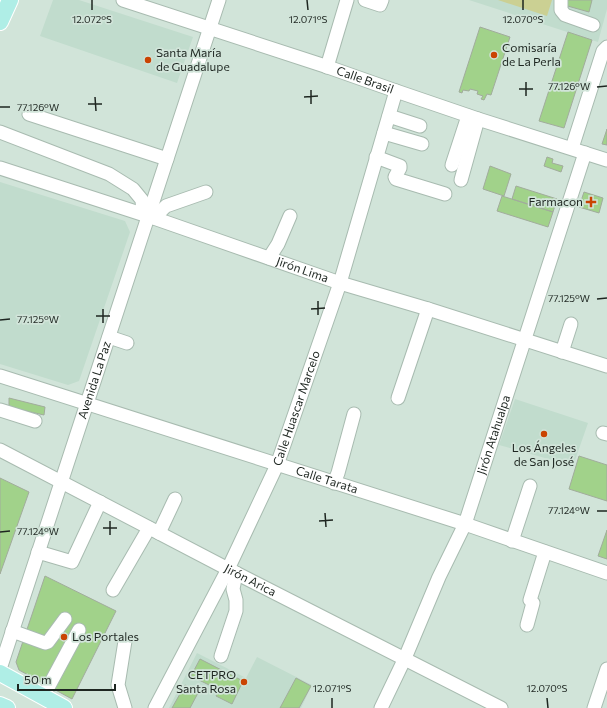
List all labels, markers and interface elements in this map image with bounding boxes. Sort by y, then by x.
text: 12.072°S [72,13,112,25]
text: 12.071°S [289,13,327,25]
text: 12.070°S [503,13,544,25]
place label: Comisaría de La Perla [502,40,561,68]
place label: Santa María de Guadalupe [156,45,230,73]
marker: Comisaría de La Perla [489,50,499,60]
marker: Santa María de Guadalupe [143,55,153,65]
street label: Calle Brasil [335,63,396,96]
text: 77.126°W [548,80,590,92]
text: 77.126°W [17,101,59,113]
place label: Farmacon [529,194,583,208]
marker: Farmacon [586,197,596,207]
street label: Jirón Lima [274,253,331,284]
text: 77.125°W [548,292,590,304]
text: 77.125°W [17,313,59,325]
street label: Avenida La Paz [74,339,113,420]
street label: Calle Huascar Marcelo [269,349,322,467]
street label: Jirón Atahualpa [473,393,512,476]
marker: Los Ángeles de San José [539,429,549,439]
place label: Los Ángeles de San José [512,440,576,469]
street label: Calle Tarata [294,463,360,496]
text: 77.124°W [548,504,590,516]
text: 77.124°W [17,525,59,537]
street label: Jirón Arica [222,560,279,598]
place label: Los Portales [72,629,139,643]
marker: Los Portales [59,632,69,642]
scale bar [18,666,115,692]
place label: CETPRO Santa Rosa [176,667,236,695]
text: 50 m [24,672,52,686]
marker: CETPRO Santa Rosa [239,677,249,687]
text: 12.071°S [313,682,351,694]
text: 12.070°S [527,682,568,694]

